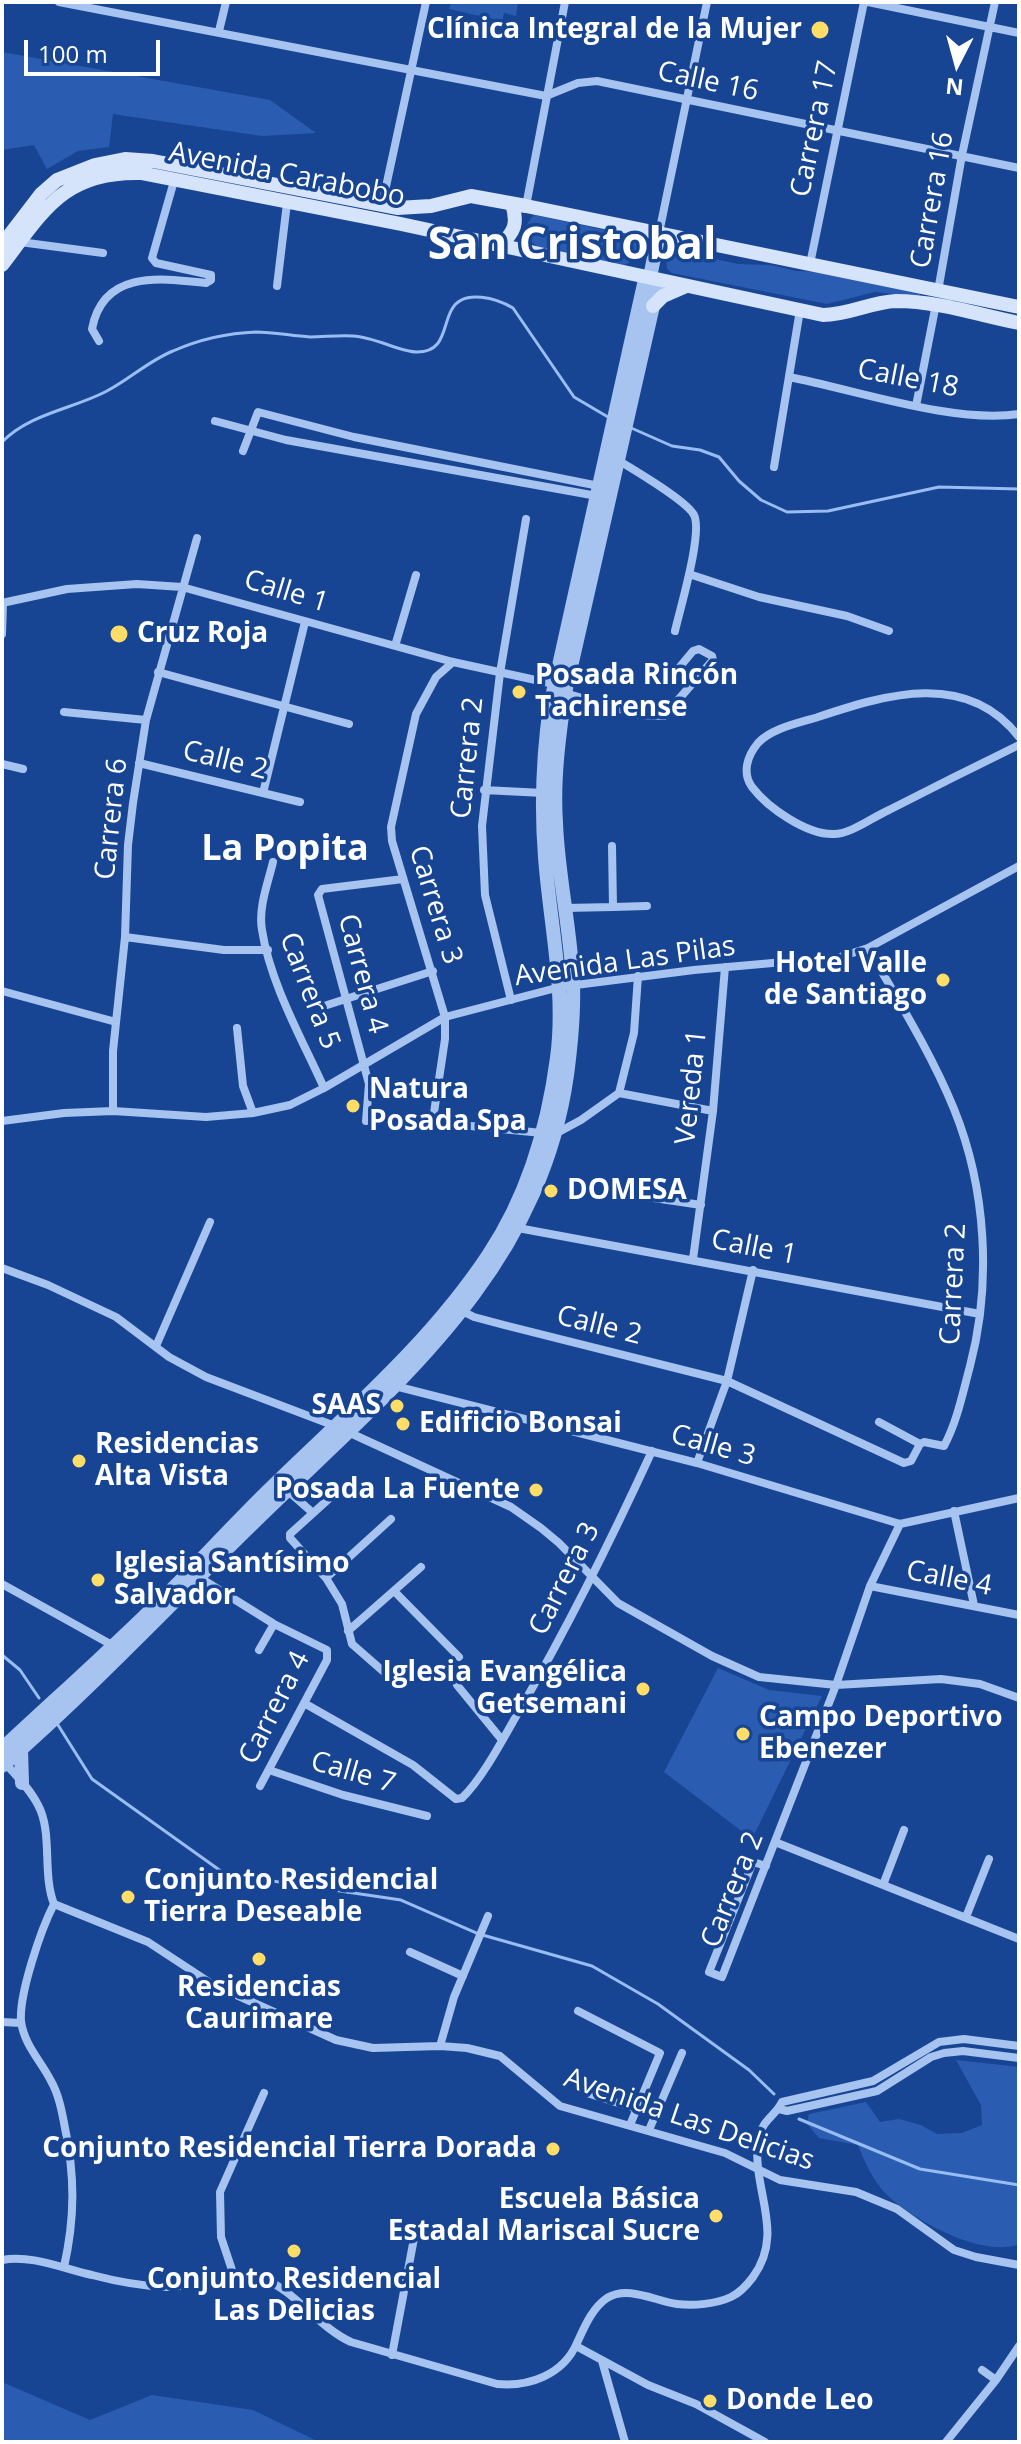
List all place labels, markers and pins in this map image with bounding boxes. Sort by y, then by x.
place label: Clínica Integral de la Mujer [427,13,802,47]
marker: Clínica Integral de la Mujer [809,19,831,41]
place label: Cruz Roja [137,617,268,651]
marker: Cruz Roja [108,623,130,645]
place label: Posada Rincón Tachirense [535,659,738,725]
marker: Posada Rincón Tachirense [510,683,528,701]
place label: Hotel Valle de Santiago [764,947,927,1013]
marker: Hotel Valle de Santiago [934,971,952,989]
place label: Natura Posada Spa [369,1073,527,1139]
marker: Natura Posada Spa [344,1097,362,1115]
place label: DOMESA [567,1174,687,1208]
marker: DOMESA [542,1182,560,1200]
place label: SAAS [312,1389,381,1423]
marker: SAAS [388,1397,406,1415]
place label: Edificio Bonsai [419,1407,622,1441]
marker: Edificio Bonsai [394,1415,412,1433]
place label: Residencias Alta Vista [95,1428,259,1494]
marker: Residencias Alta Vista [70,1452,88,1470]
place label: Posada La Fuente [275,1473,520,1507]
marker: Posada La Fuente [527,1481,545,1499]
place label: Iglesia Santísimo Salvador [114,1547,350,1613]
marker: Iglesia Santísimo Salvador [89,1571,107,1589]
place label: Iglesia Evangélica Getsemani [382,1656,627,1722]
marker: Iglesia Evangélica Getsemani [634,1680,652,1698]
place label: Campo Deportivo Ebenezer [759,1701,1003,1767]
marker: Campo Deportivo Ebenezer [734,1725,752,1743]
place label: Conjunto Residencial Tierra Deseable [144,1864,438,1930]
marker: Conjunto Residencial Tierra Deseable [119,1888,137,1906]
marker: Residencias Caurimare [250,1950,268,1968]
place label: Residencias Caurimare [177,1971,341,2037]
place label: Conjunto Residencial Tierra Dorada [42,2132,537,2166]
marker: Conjunto Residencial Tierra Dorada [544,2140,562,2158]
place label: Escuela Básica Estadal Mariscal Sucre [388,2183,700,2249]
marker: Escuela Básica Estadal Mariscal Sucre [707,2207,725,2225]
marker: Conjunto Residencial Las Delicias [285,2242,303,2260]
place label: Conjunto Residencial Las Delicias [147,2263,441,2329]
place label: Donde Leo [726,2384,874,2418]
marker: Donde Leo [701,2392,719,2410]

